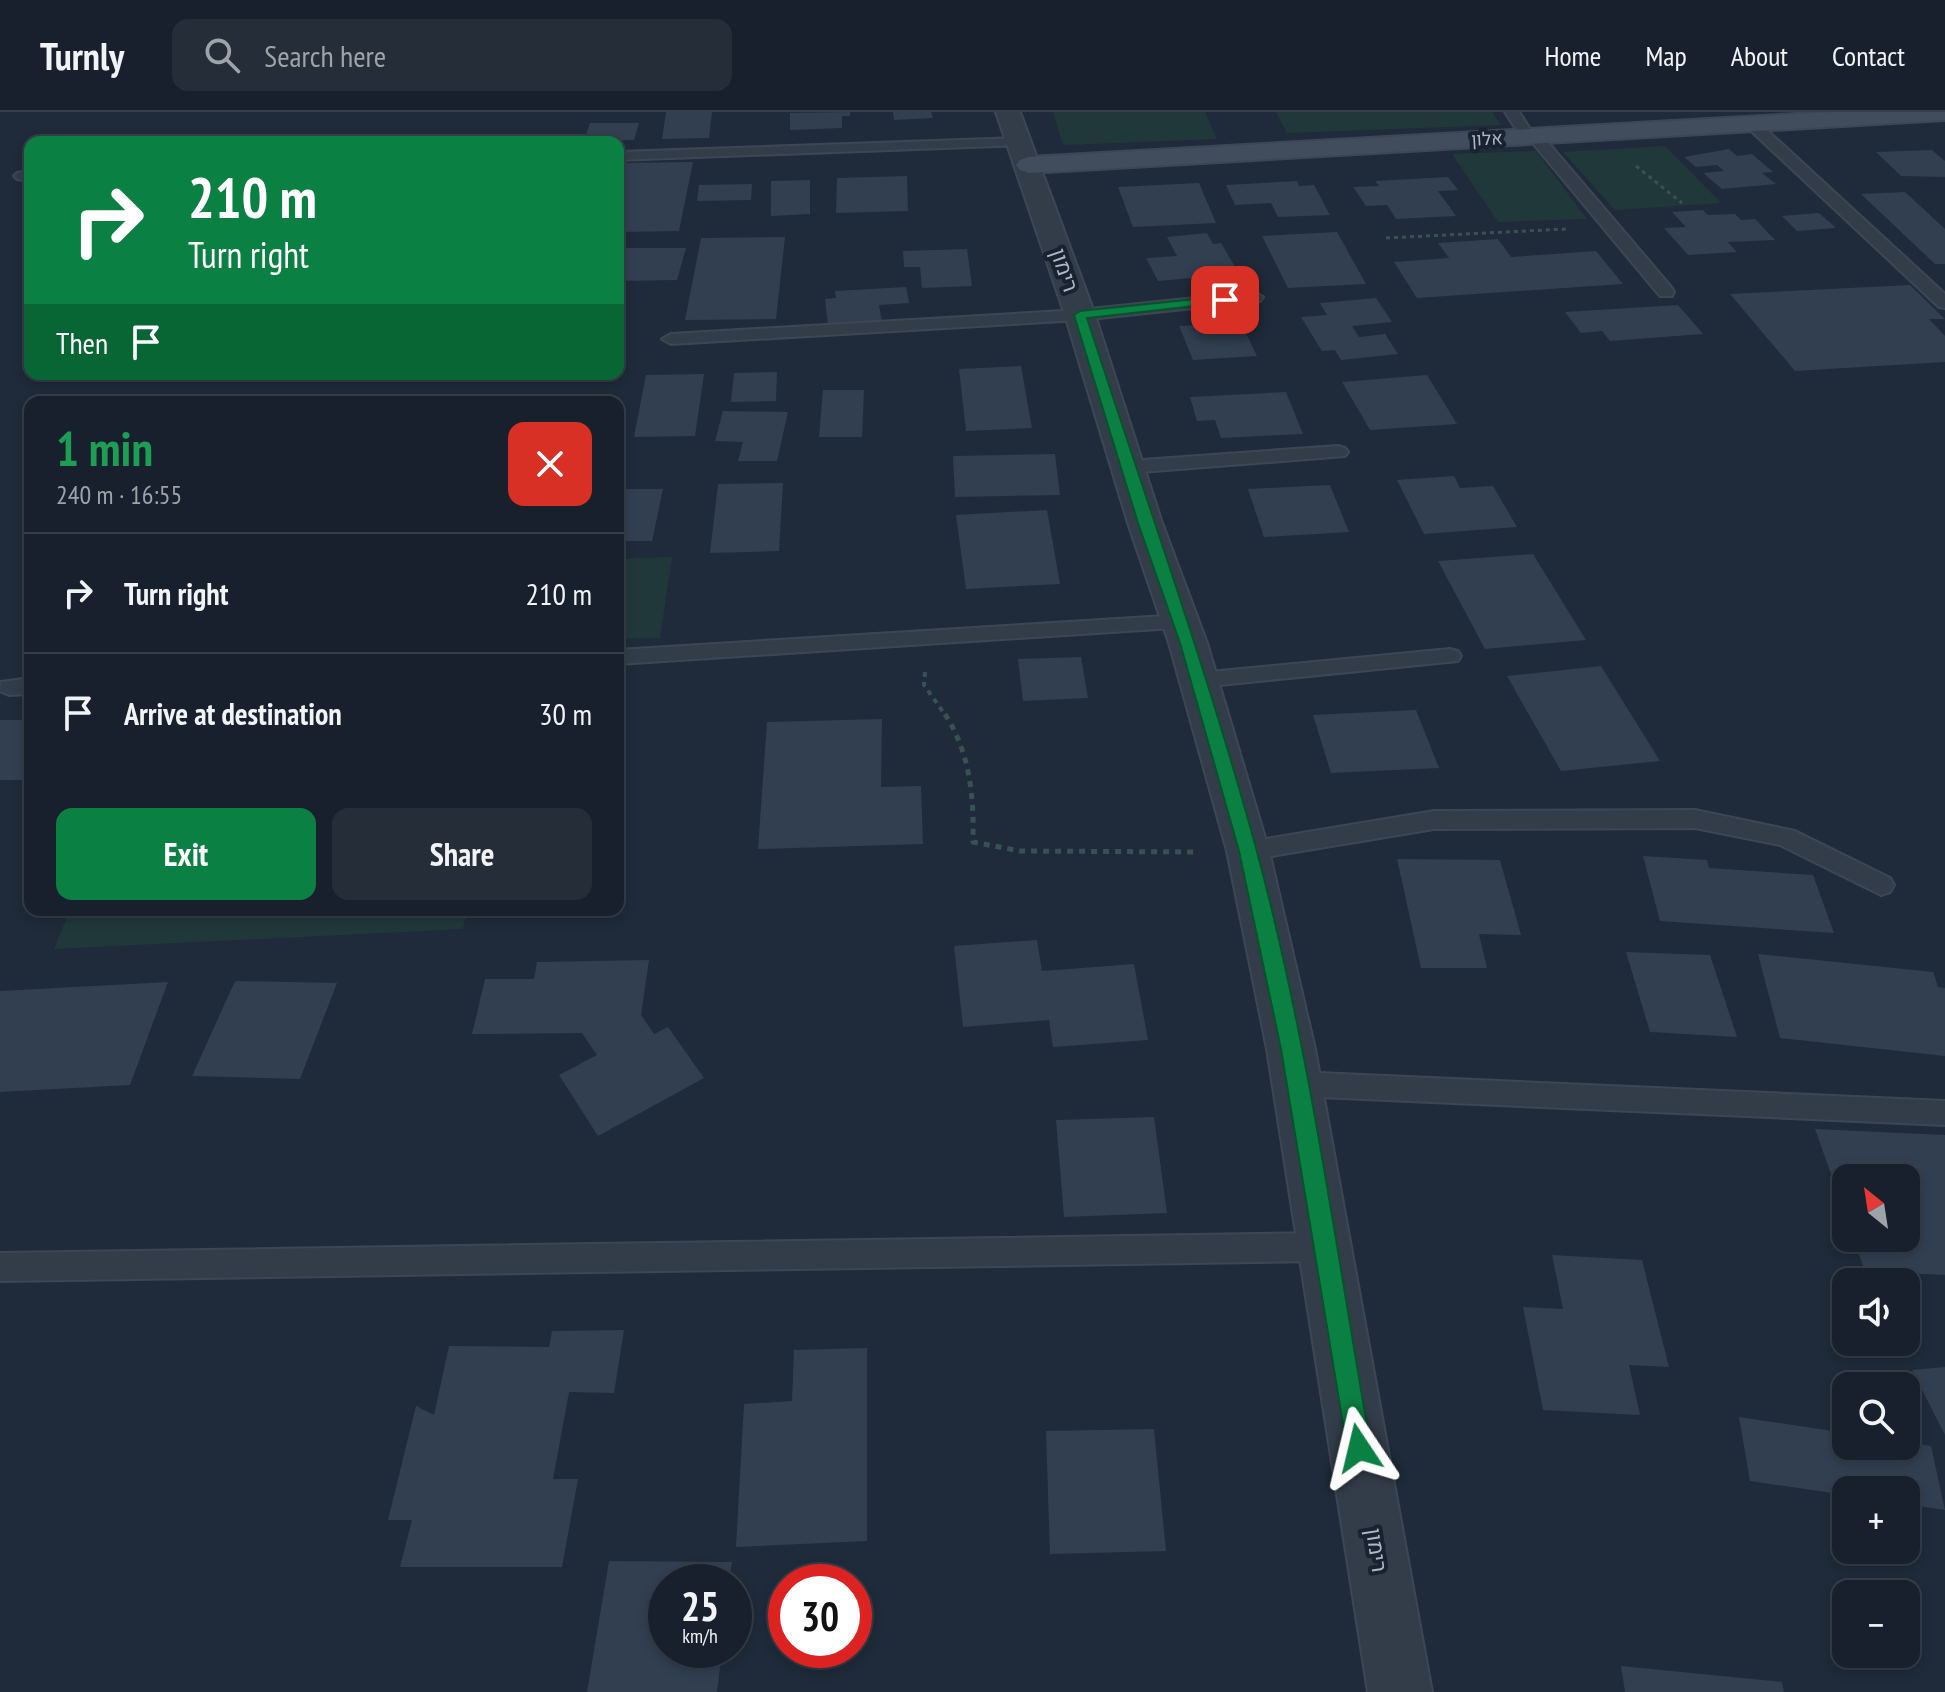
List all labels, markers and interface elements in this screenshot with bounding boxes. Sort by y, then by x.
search box [172,19,732,91]
text: Turnly [40,31,124,80]
icon: search [200,33,244,77]
text: Search here [264,36,386,75]
text: Home [1545,37,1601,74]
text: Map [1645,37,1687,74]
text: About [1731,37,1788,74]
text: Contact [1832,37,1905,74]
street label: אלון [1471,126,1503,151]
text: 210 m [188,161,317,233]
icon: right [56,168,160,272]
text: Turn right [188,231,309,278]
street label: רימון [1045,245,1085,295]
pin [1191,266,1259,334]
icon: arrive [1203,278,1247,322]
icon: arrive [124,320,168,364]
text: Then [56,323,108,362]
text: 1 min [56,417,153,479]
button: close [508,422,592,506]
text: 240 m · 16:55 [56,478,182,511]
icon: right [56,571,100,615]
text: Turn right [124,574,228,613]
text: 210 m [526,574,592,613]
icon: arrive [56,691,100,735]
text: Arrive at destination [124,694,342,733]
text: 30 m [539,694,592,733]
button: Exit [56,808,316,900]
button: Share [332,808,592,900]
north arrow [1832,1164,1920,1252]
map controls [1832,1164,1920,1668]
button: sound [1832,1268,1920,1356]
button: search [1832,1372,1920,1460]
position arrow [1317,1406,1401,1490]
button: + [1832,1476,1920,1564]
street label: רימון [1360,1526,1394,1574]
speed limit sign: 30 [768,1564,872,1668]
text: 25 [681,1580,719,1632]
button: − [1832,1580,1920,1668]
text: km/h [682,1623,718,1649]

